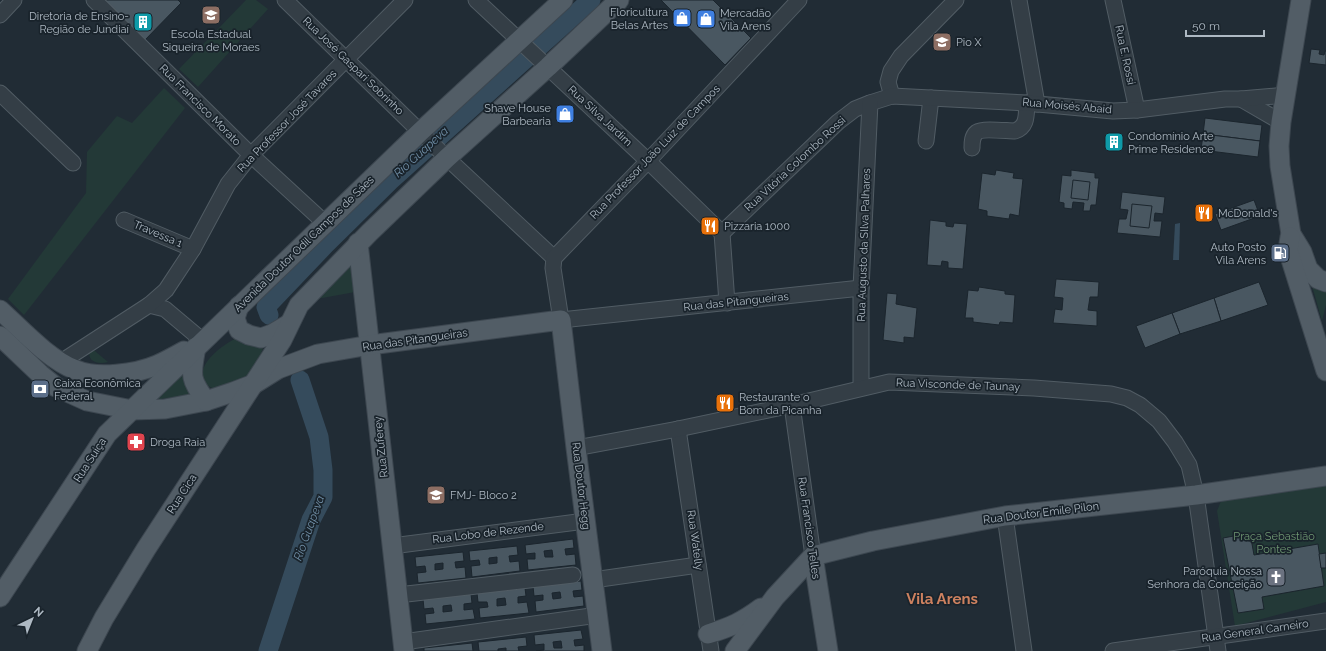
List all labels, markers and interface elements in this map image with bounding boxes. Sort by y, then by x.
school or university icon: Escola Estadual Siqueira de Moraes [200,4,222,26]
place label: Floricultura Belas Artes [610,6,668,32]
shop icon: Floricultura Belas Artes [671,7,693,29]
place label: Mercadão Vila Arens [720,7,772,33]
shop icon: Mercadão Vila Arens [695,8,717,30]
place label: Diretoria de Ensino- Região de Jundiaí [29,10,130,36]
building icon: Diretoria de Ensino- Região de Jundiaí [132,11,154,33]
scale bar [1186,12,1264,38]
street label: Rua José Gaspari Sobrinho [300,14,406,118]
text: 50 m [1192,19,1220,33]
street label: Rua E. Rossi [1112,24,1138,86]
place label: Escola Estadual Siqueira de Moraes [162,28,260,54]
school or university icon: Pio X [931,31,953,53]
place label: Pio X [956,36,981,49]
street label: Rua Francisco Morato [157,62,244,149]
street label: Rua Professor José Tavares [235,67,339,175]
street label: Rua Professor João Luiz de Campos [587,82,723,222]
street label: Rua Silva Jardim [565,83,635,149]
street label: Rua Moisés Abaid [1022,96,1113,116]
place label: Shave House Barbearia [484,102,552,128]
shop icon: Shave House Barbearia [554,103,576,125]
street label: Rua Vitória Colombo Rossi [742,114,848,214]
water label: Rio Guapeva [391,124,451,180]
place label: Condomínio Arte Prime Residence [1128,130,1214,156]
building icon: Condomínio Arte Prime Residence [1103,131,1125,153]
street label: Rua Augusto da SIlva Palhares [855,168,873,322]
street label: Avenida Doutor Odil Campos de Sáes [231,173,377,315]
restaurant icon: McDonald's [1193,202,1215,224]
place label: McDonald's [1218,207,1278,220]
restaurant icon: Pizzaria 1000 [699,215,721,237]
street label: Travessa 1 [132,218,185,250]
place label: Pizzaria 1000 [724,220,790,233]
place label: Auto Posto Vila Arens [1210,241,1266,267]
fuel station icon: Auto Posto Vila Arens [1269,242,1291,264]
street label: Rua das Pitangueiras [683,290,789,314]
street label: Rua das Pitangueiras [362,326,468,354]
street label: Rua Visconde de Taunay [896,376,1020,394]
place label: Caixa Econômica Federal [54,377,141,403]
bank icon: Caixa Econômica Federal [29,378,51,400]
place label: Restaurante o Bom da Picanha [739,391,822,417]
restaurant icon: Restaurante o Bom da Picanha [714,392,736,414]
street label: Rua Zuferey [371,416,391,478]
pharmacy icon: Droga Raia [125,431,147,453]
street label: Rua Suiça [71,435,109,485]
place label: Droga Raia [150,436,205,449]
street label: Rua Doutor Hegg [569,442,593,530]
street label: Rua Cica [164,472,200,516]
street label: Rua Francisco Telles [795,476,823,580]
school or university icon: FMJ- Bloco 2 [425,484,447,506]
place label: FMJ- Bloco 2 [450,489,517,502]
water label: Rio Guapeva [291,493,327,563]
street label: Rua Doutor Emile Pilon [982,499,1100,527]
street label: Rua Watelly [684,509,706,571]
street label: Rua Lobo de Rezende [431,520,545,546]
park label: Praça Sebastião Pontes [1233,530,1315,556]
place label: Paróquia Nossa Senhora da Conceição [1147,565,1262,591]
church icon: Paróquia Nossa Senhora da Conceição [1265,566,1287,588]
district label: Vila Arens [906,590,978,608]
north arrow [12,599,52,639]
text: N [31,604,46,620]
street label: Rua General Carneiro [1201,617,1310,645]

